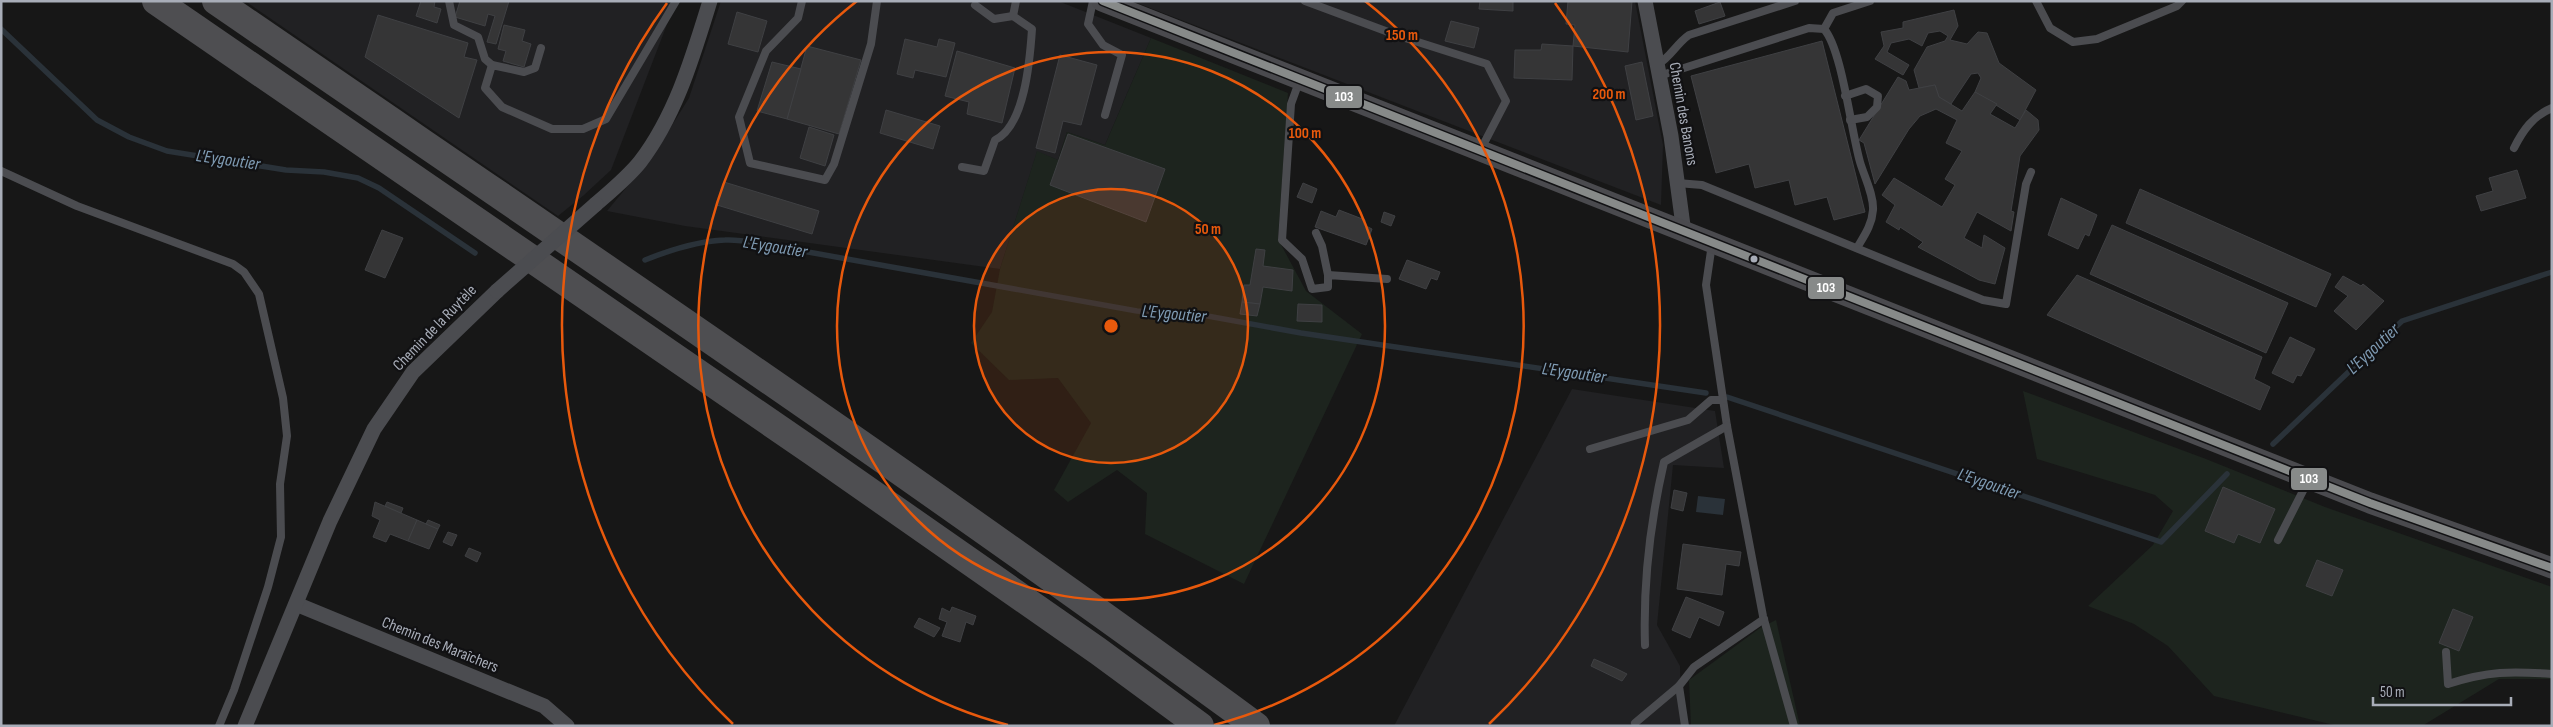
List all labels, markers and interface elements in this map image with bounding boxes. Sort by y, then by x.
text: 150 m [1386,26,1418,45]
street label: Chemin des Banons [1665,61,1701,167]
line badge: 103 [1325,85,1363,109]
text: 200 m [1592,85,1626,104]
text: 103 [1335,88,1353,105]
text: 100 m [1289,124,1321,143]
water label: L'Eygoutier [194,145,262,175]
text: 50 m [1195,220,1221,239]
water label: L'Eygoutier [741,232,810,263]
unlabelled marker [1749,254,1759,264]
line badge: 103 [1807,276,1845,300]
text: 103 [1817,279,1835,296]
street label: Chemin de la Ruytèle [389,281,481,375]
water label: L'Eygoutier [1141,301,1208,327]
centre of rings [1102,317,1120,335]
water label: L'Eygoutier [2342,319,2405,379]
water label: L'Eygoutier [1540,358,1608,388]
water label: L'Eygoutier [1955,464,2024,505]
line badge: 103 [2290,467,2328,491]
text: 103 [2300,470,2318,487]
street label: Chemin des Maraîchers [379,613,501,677]
scale bar [2373,674,2510,706]
text: 50 m [2380,683,2405,702]

